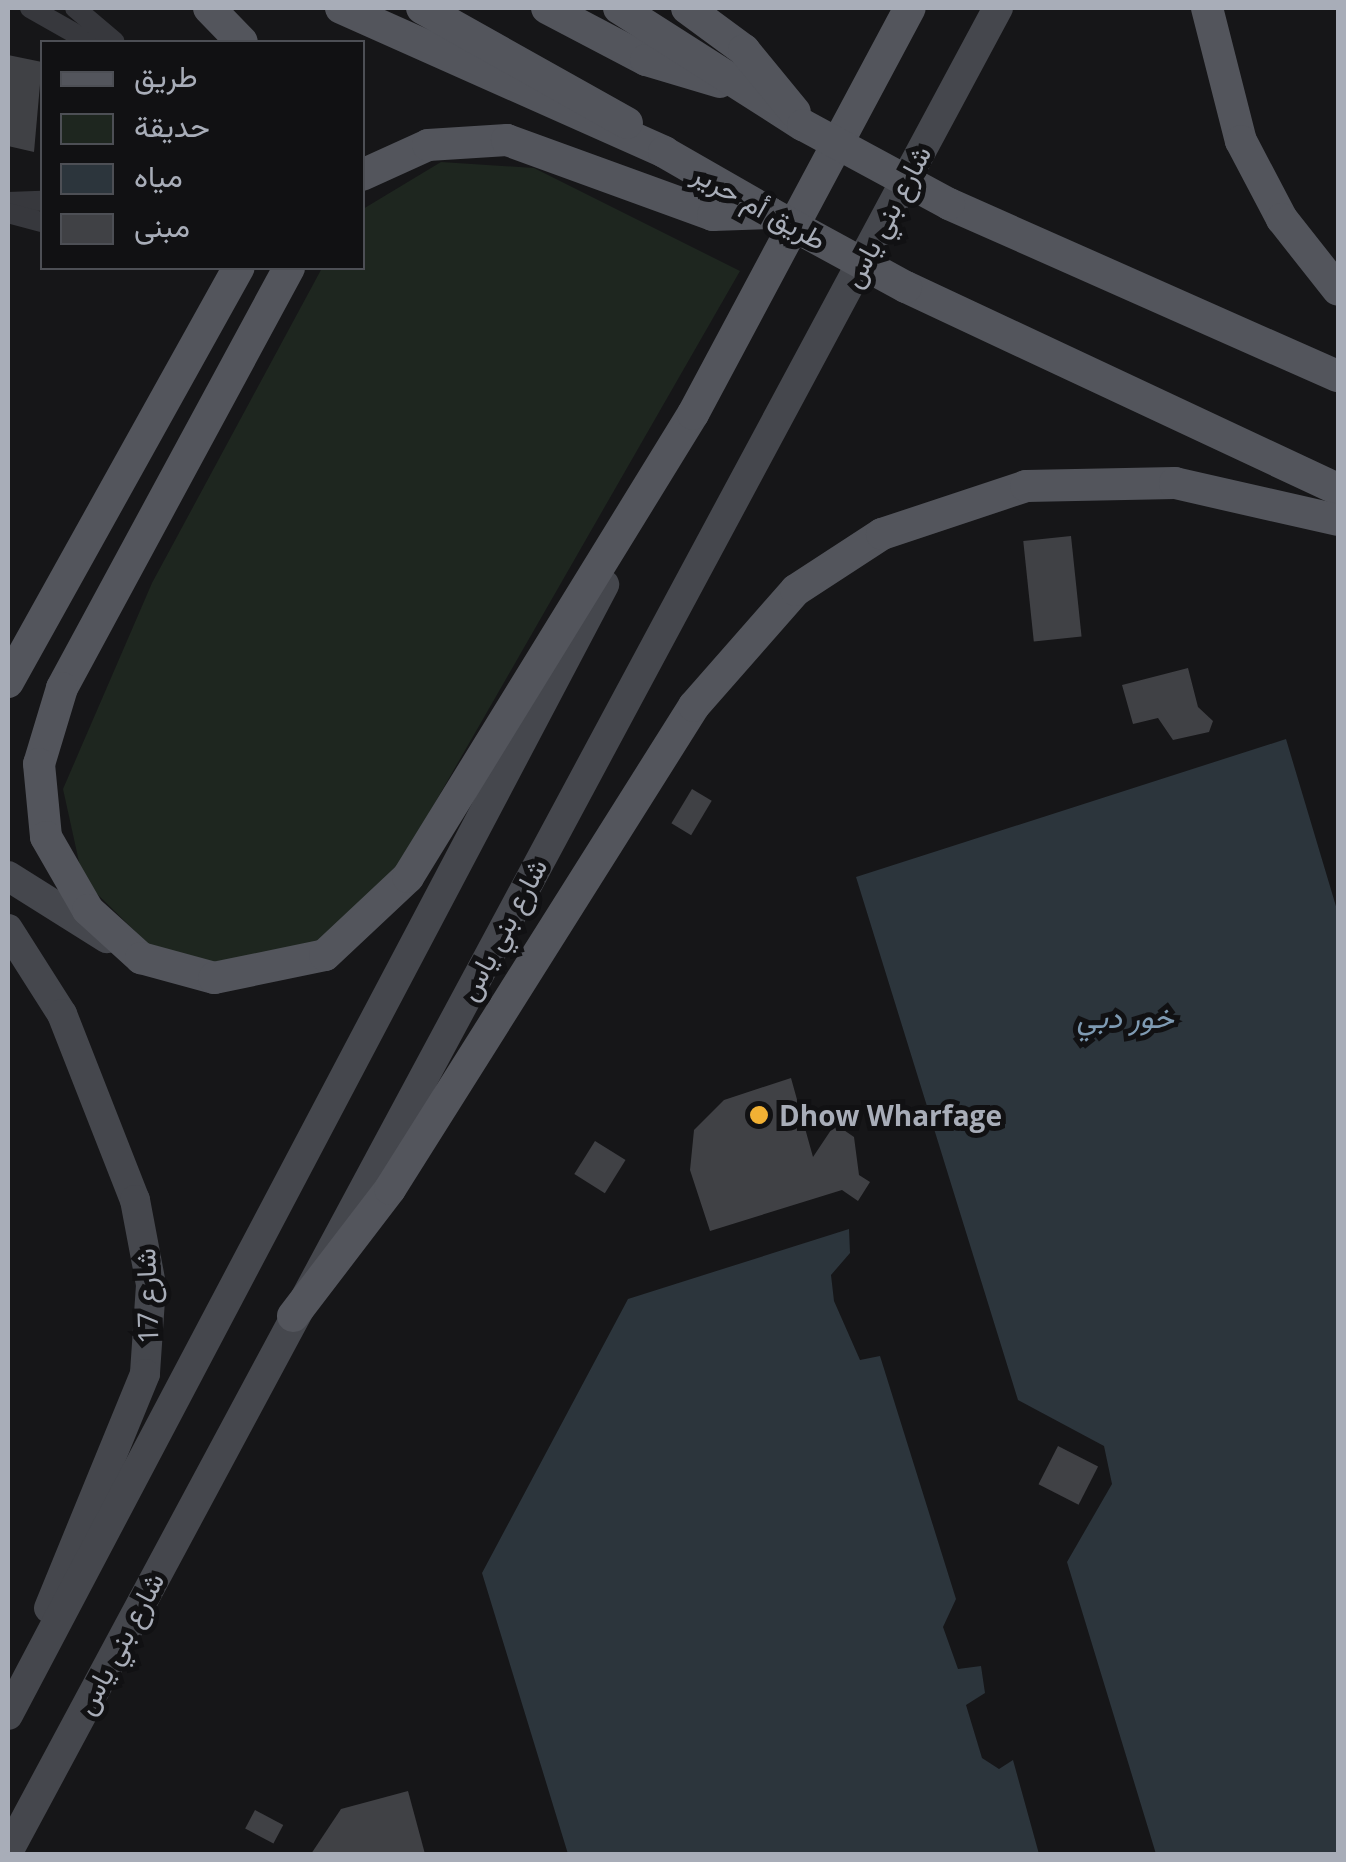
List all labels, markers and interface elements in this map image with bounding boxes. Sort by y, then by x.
legend [40,40,365,270]
text: طريق [134,55,198,96]
text: حديقة [134,105,210,146]
street label: شارع بني ياس [835,139,937,293]
text: مياه [134,155,183,196]
street label: طريق أم حرير [688,156,832,256]
text: مبنى [134,205,190,246]
street label: شارع بني ياس [451,852,553,1006]
water label: خور دبي [1077,999,1173,1035]
place label: Dhow Wharfage [779,1098,1002,1132]
marker: Dhow Wharfage [748,1104,770,1126]
street label: شارع 17 [128,1248,164,1344]
street label: شارع بني ياس [68,1566,170,1720]

